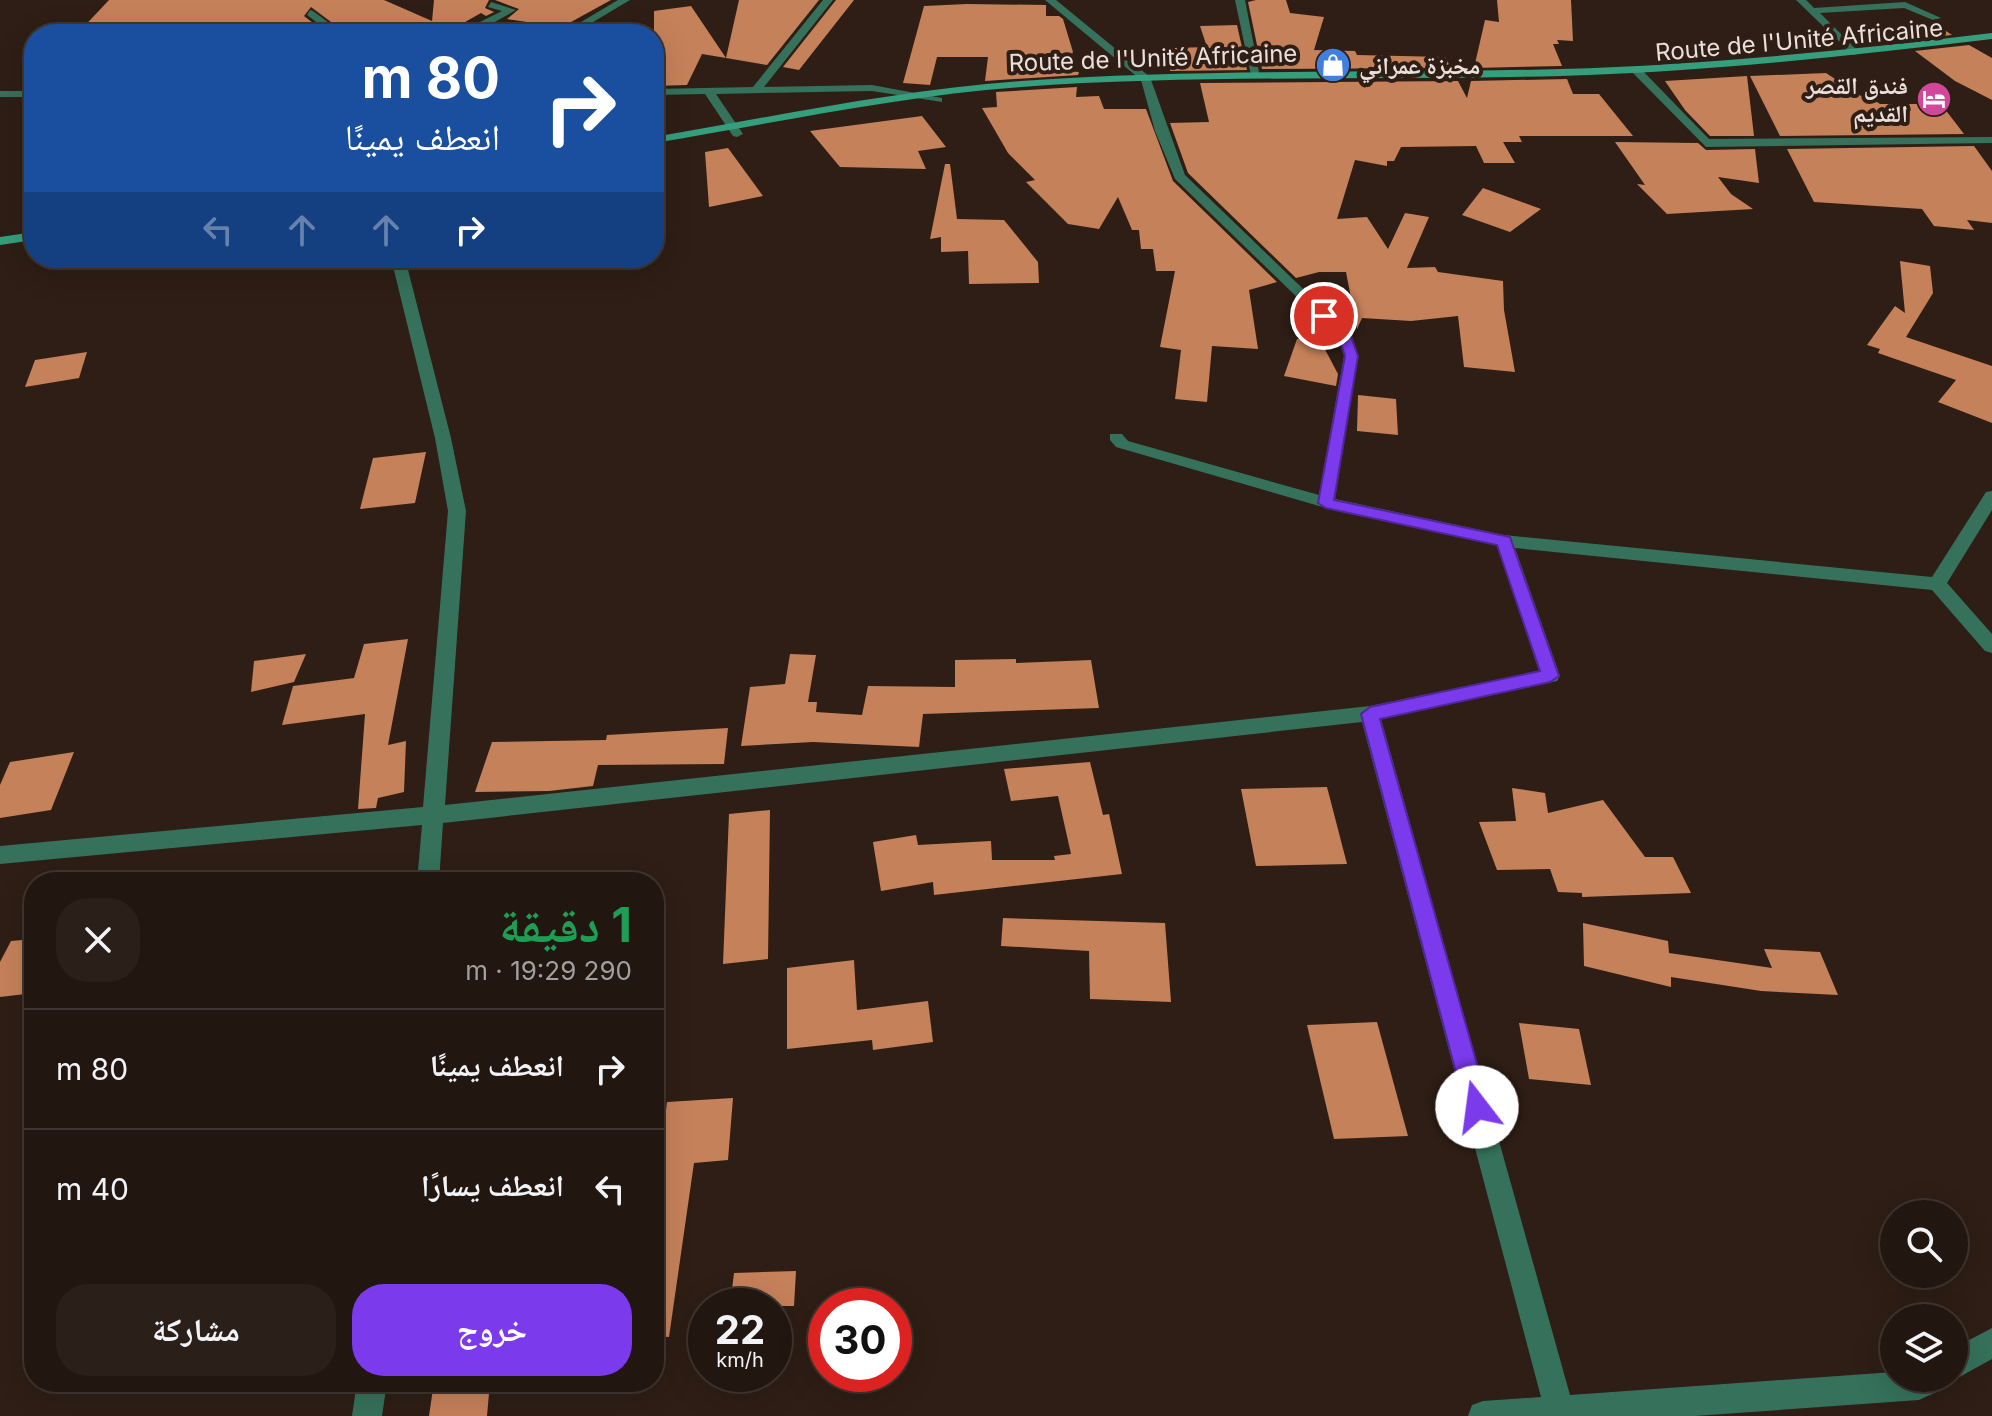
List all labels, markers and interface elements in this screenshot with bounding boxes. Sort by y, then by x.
street label: Route de l'Unité Africaine [1654,13,1944,67]
street label: Route de l'Unité Africaine [1008,38,1298,78]
text: 80 m [361,44,500,112]
shop icon: مخبزة عمراني [1314,46,1352,84]
place label: مخبزة عمراني [1359,51,1480,84]
icon: right [528,56,632,160]
place label: فندق القصر القديم [1805,71,1908,130]
hotel icon: فندق القصر القديم [1915,80,1953,118]
text: انعطف يمينًا [345,115,500,159]
icon: left [196,208,240,252]
icon: ahead [280,208,324,252]
icon: ahead [364,208,408,252]
icon: right [448,208,492,252]
pin [1290,282,1358,350]
icon: arrive [1302,294,1346,338]
text: 1 دقيقة [499,895,632,954]
button: close [56,898,140,982]
text: 290 m · 19:29 [465,955,632,986]
text: انعطف يمينًا [430,1047,564,1083]
icon: right [588,1047,632,1091]
text: 80 m [56,1051,128,1087]
position arrow [1435,1065,1519,1149]
text: انعطف يسارًا [421,1167,564,1203]
icon: left [588,1167,632,1211]
text: 40 m [56,1171,129,1207]
map controls [1880,1200,1968,1392]
button: search [1880,1200,1968,1288]
button: مشاركة [56,1284,336,1376]
button: خروج [352,1284,632,1376]
speed limit sign: 30 [808,1288,912,1392]
button: layers [1880,1304,1968,1392]
text: 22 [715,1305,765,1354]
text: km/h [716,1348,764,1372]

